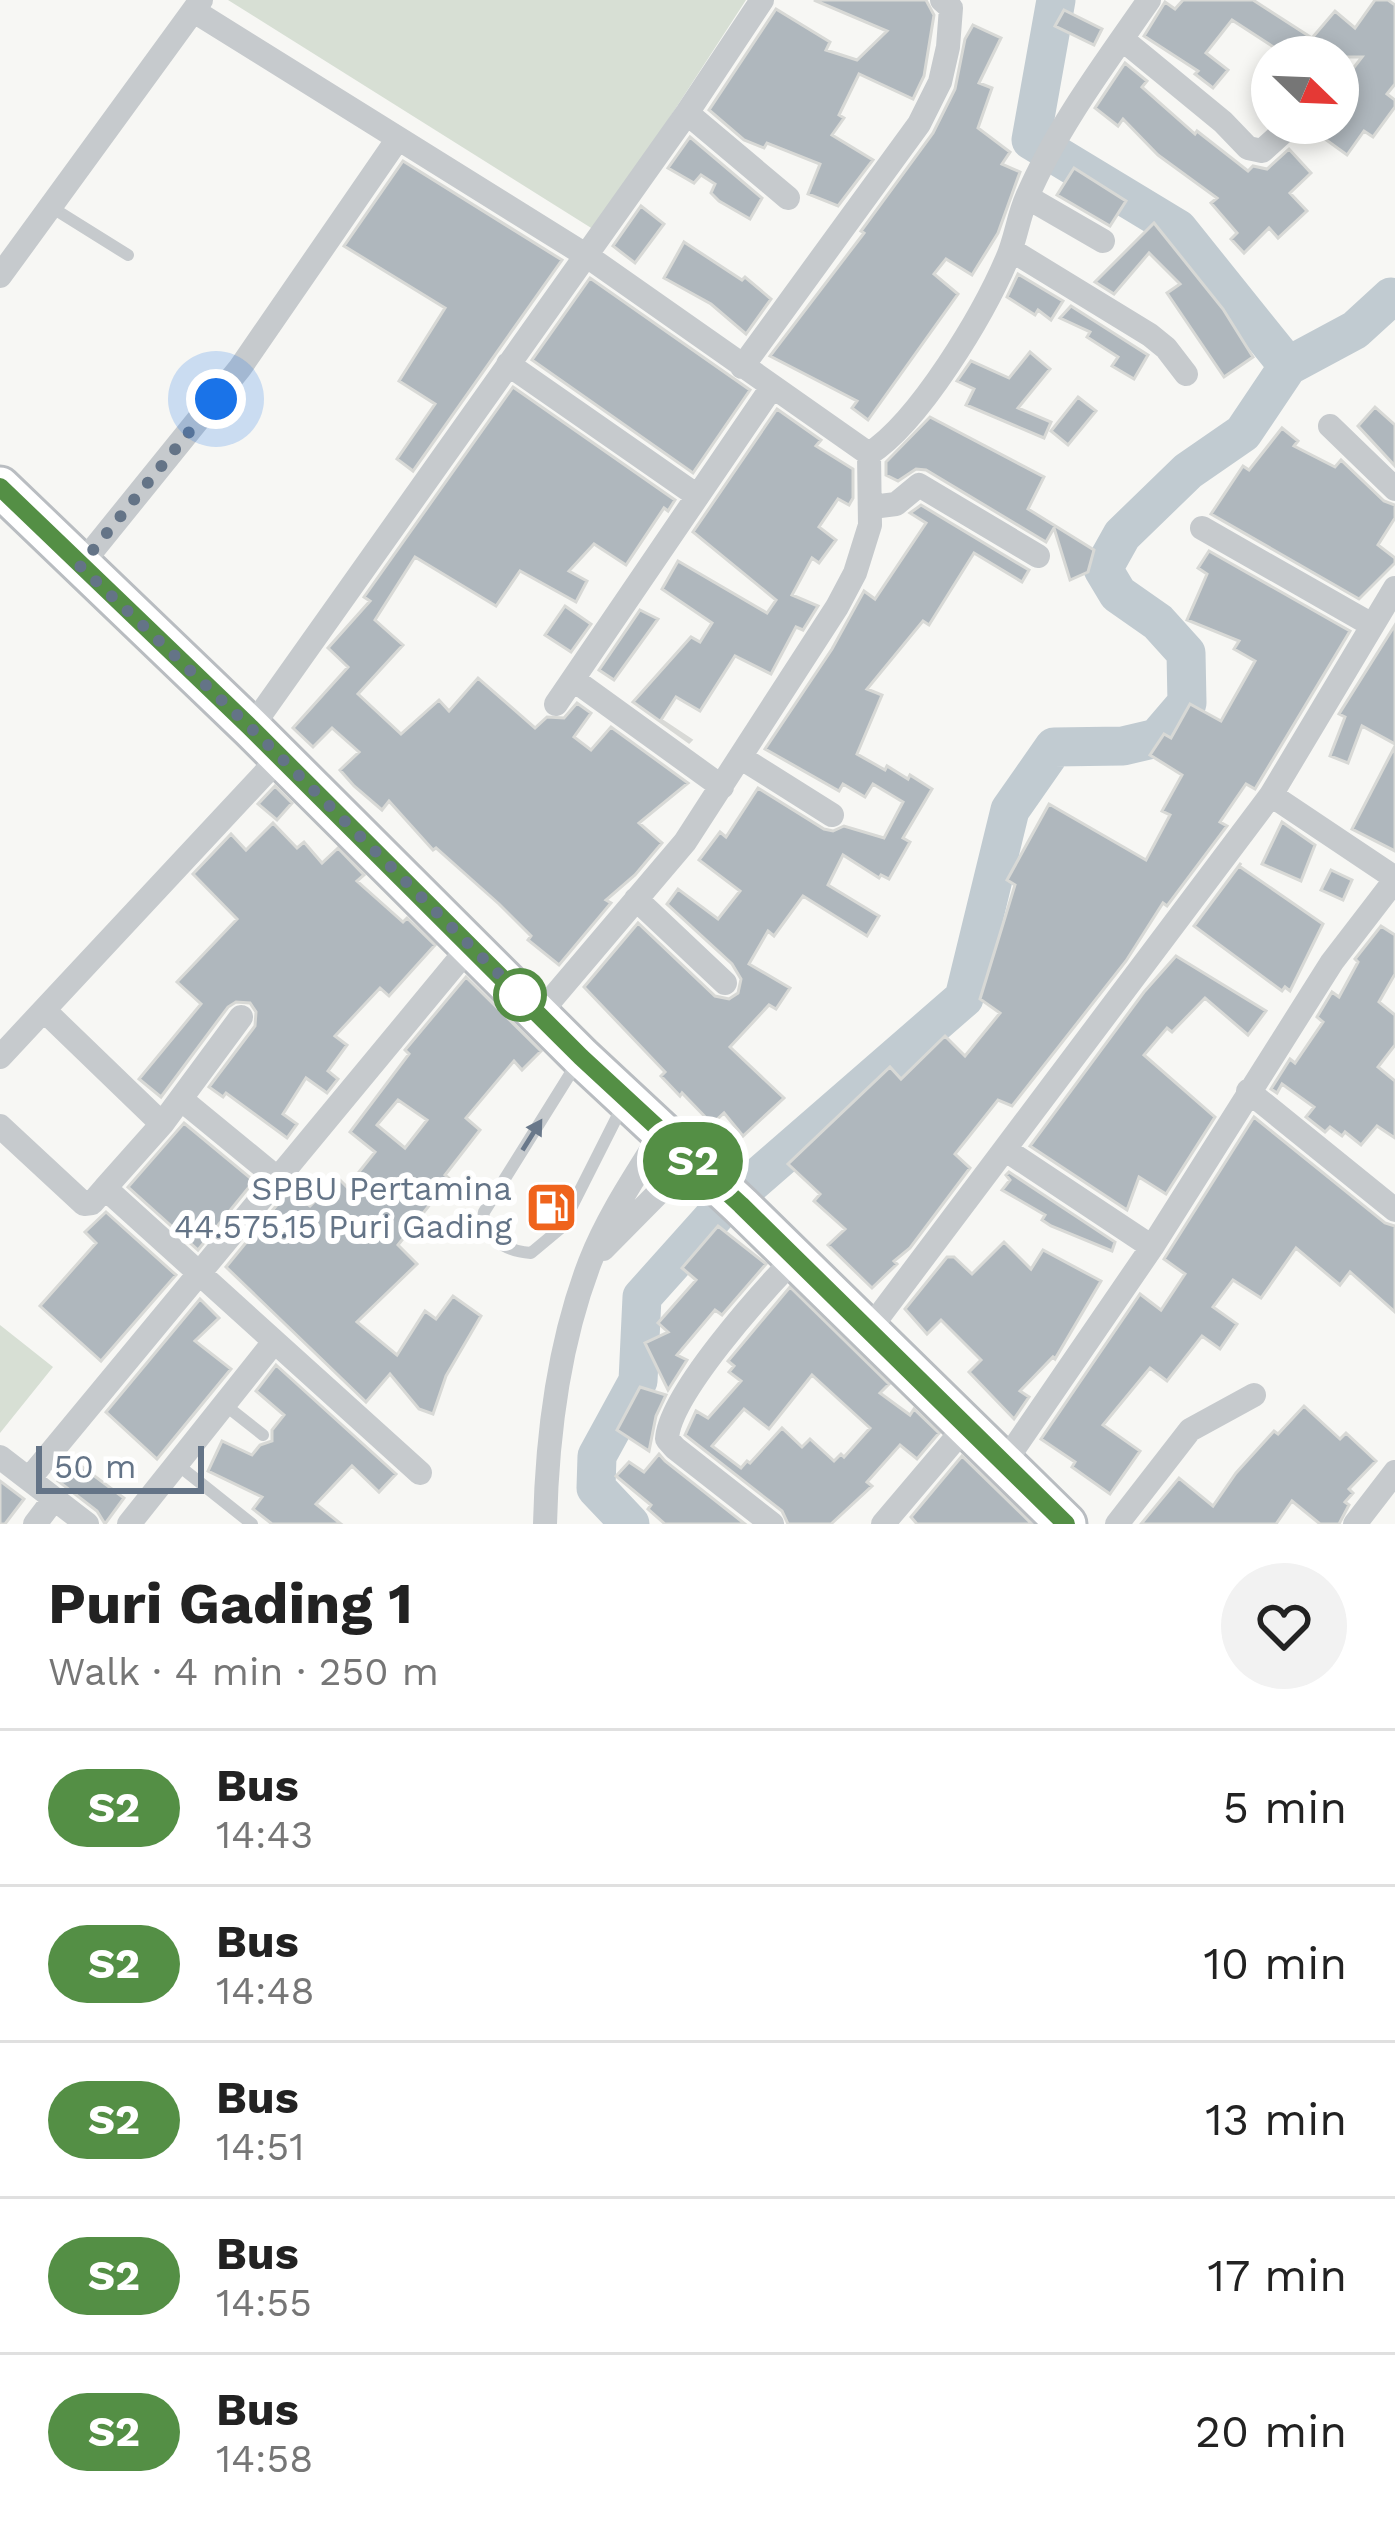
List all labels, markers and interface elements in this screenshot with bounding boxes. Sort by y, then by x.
north arrow [1251,36,1359,144]
map controls [1251,36,1359,144]
your location [186,369,246,429]
unlabelled marker [495,970,545,1020]
one-way arrow [520,1118,542,1151]
line badge: S2 [639,1122,747,1200]
text: S2 [667,1136,719,1185]
place label: SPBU Pertamina 44.575.15 Puri Gading [174,1169,512,1246]
fuel station icon: SPBU Pertamina 44.575.15 Puri Gading [523,1179,579,1235]
scale bar [36,1440,204,1493]
text: 50 m [54,1447,136,1486]
button: heart [1221,1563,1347,1689]
text: Puri Gading 1 [48,1570,413,1637]
text: Walk · 4 min · 250 m [48,1649,439,1694]
text: Bus [216,1759,299,1812]
text: 5 min [1223,1781,1347,1834]
text: S2 [88,1783,140,1832]
text: 14:43 [216,1812,313,1857]
text: Bus [216,1915,299,1968]
text: 10 min [1203,1937,1347,1990]
text: S2 [88,1939,140,1988]
text: 14:48 [216,1968,314,2013]
text: Bus [216,2071,299,2124]
text: 13 min [1205,2093,1347,2146]
text: S2 [88,2095,140,2144]
text: 14:51 [216,2124,305,2169]
text: Bus [216,2227,299,2280]
text: 17 min [1207,2249,1347,2302]
text: S2 [88,2251,140,2300]
text: 14:55 [216,2280,312,2325]
text: Bus [216,2383,299,2436]
text: 20 min [1195,2405,1347,2458]
text: S2 [88,2407,140,2456]
text: 14:58 [216,2436,313,2481]

